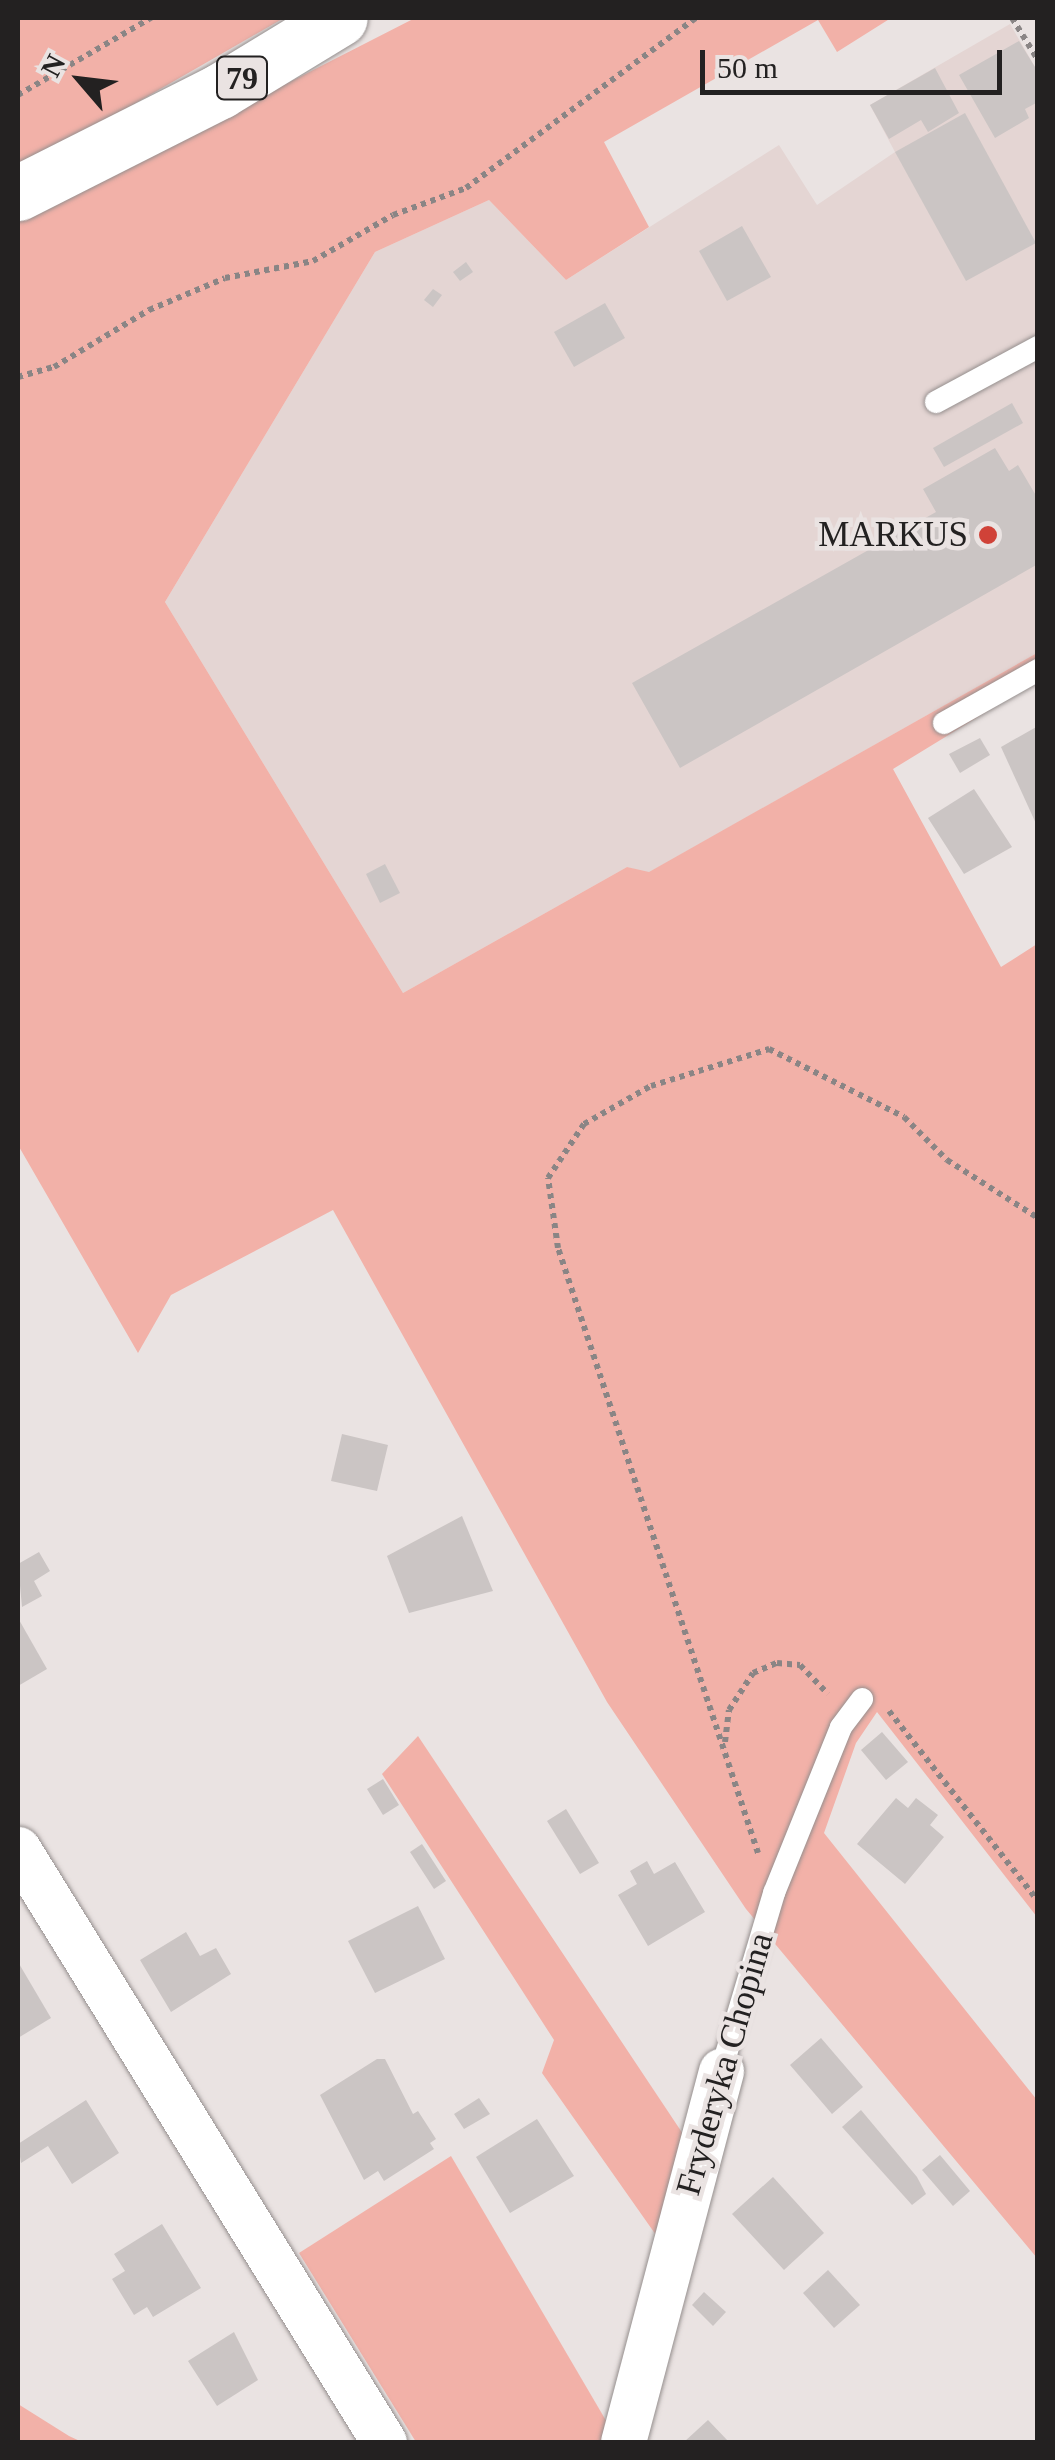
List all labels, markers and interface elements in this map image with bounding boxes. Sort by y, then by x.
north arrow [30,30,130,130]
scale bar [705,30,1008,92]
text: N [35,49,72,82]
road number: 79 [214,51,270,105]
text: 50 m [717,51,778,84]
place label: MARKUS [818,514,968,556]
marker: MARKUS [977,524,999,546]
street label: Fryderyka Chopina [667,1928,783,2200]

